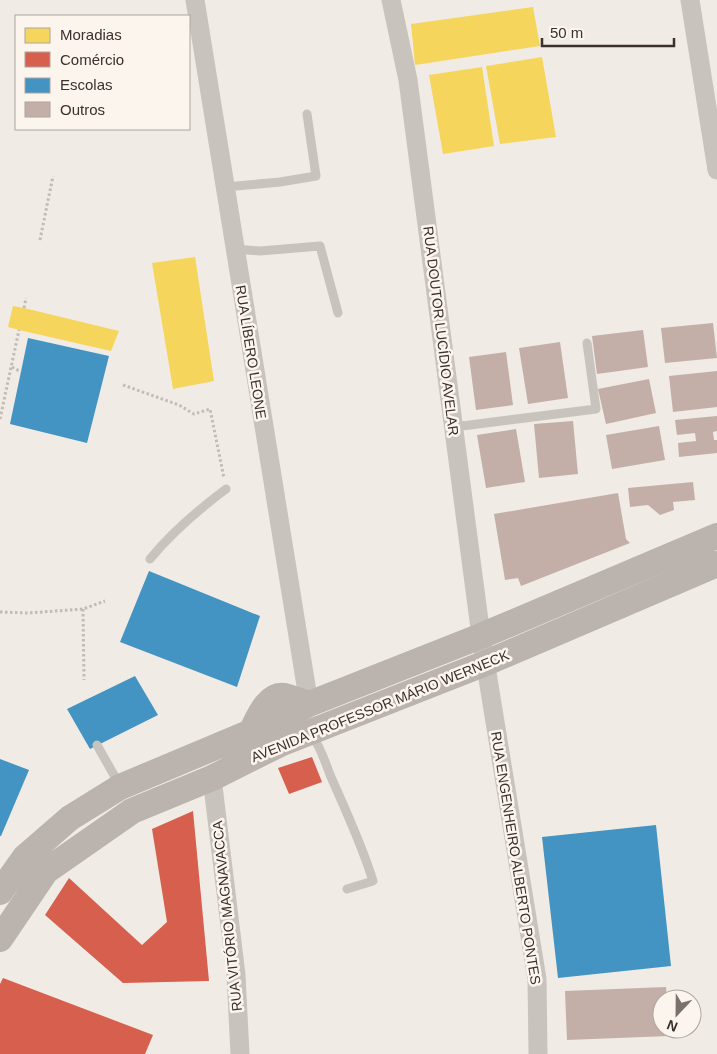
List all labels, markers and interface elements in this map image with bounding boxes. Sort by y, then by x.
legend [15,15,190,130]
scale bar [542,15,674,47]
text: 50 m [550,24,583,41]
text: Moradias [60,26,122,43]
text: Comércio [60,51,124,68]
text: Escolas [60,76,113,93]
text: Outros [60,101,105,118]
street label: RUA DOUTOR LUCÍDIO AVELAR [420,225,462,437]
street label: RUA LÍBERO LEONE [233,284,269,420]
street label: AVENIDA PROFESSOR MÁRIO WERNECK [249,647,512,765]
street label: RUA ENGENHEIRO ALBERTO PONTES [488,730,544,986]
street label: RUA VITÓRIO MAGNAVACCA [209,819,245,1012]
north arrow [652,989,702,1039]
text: N [664,1017,680,1035]

